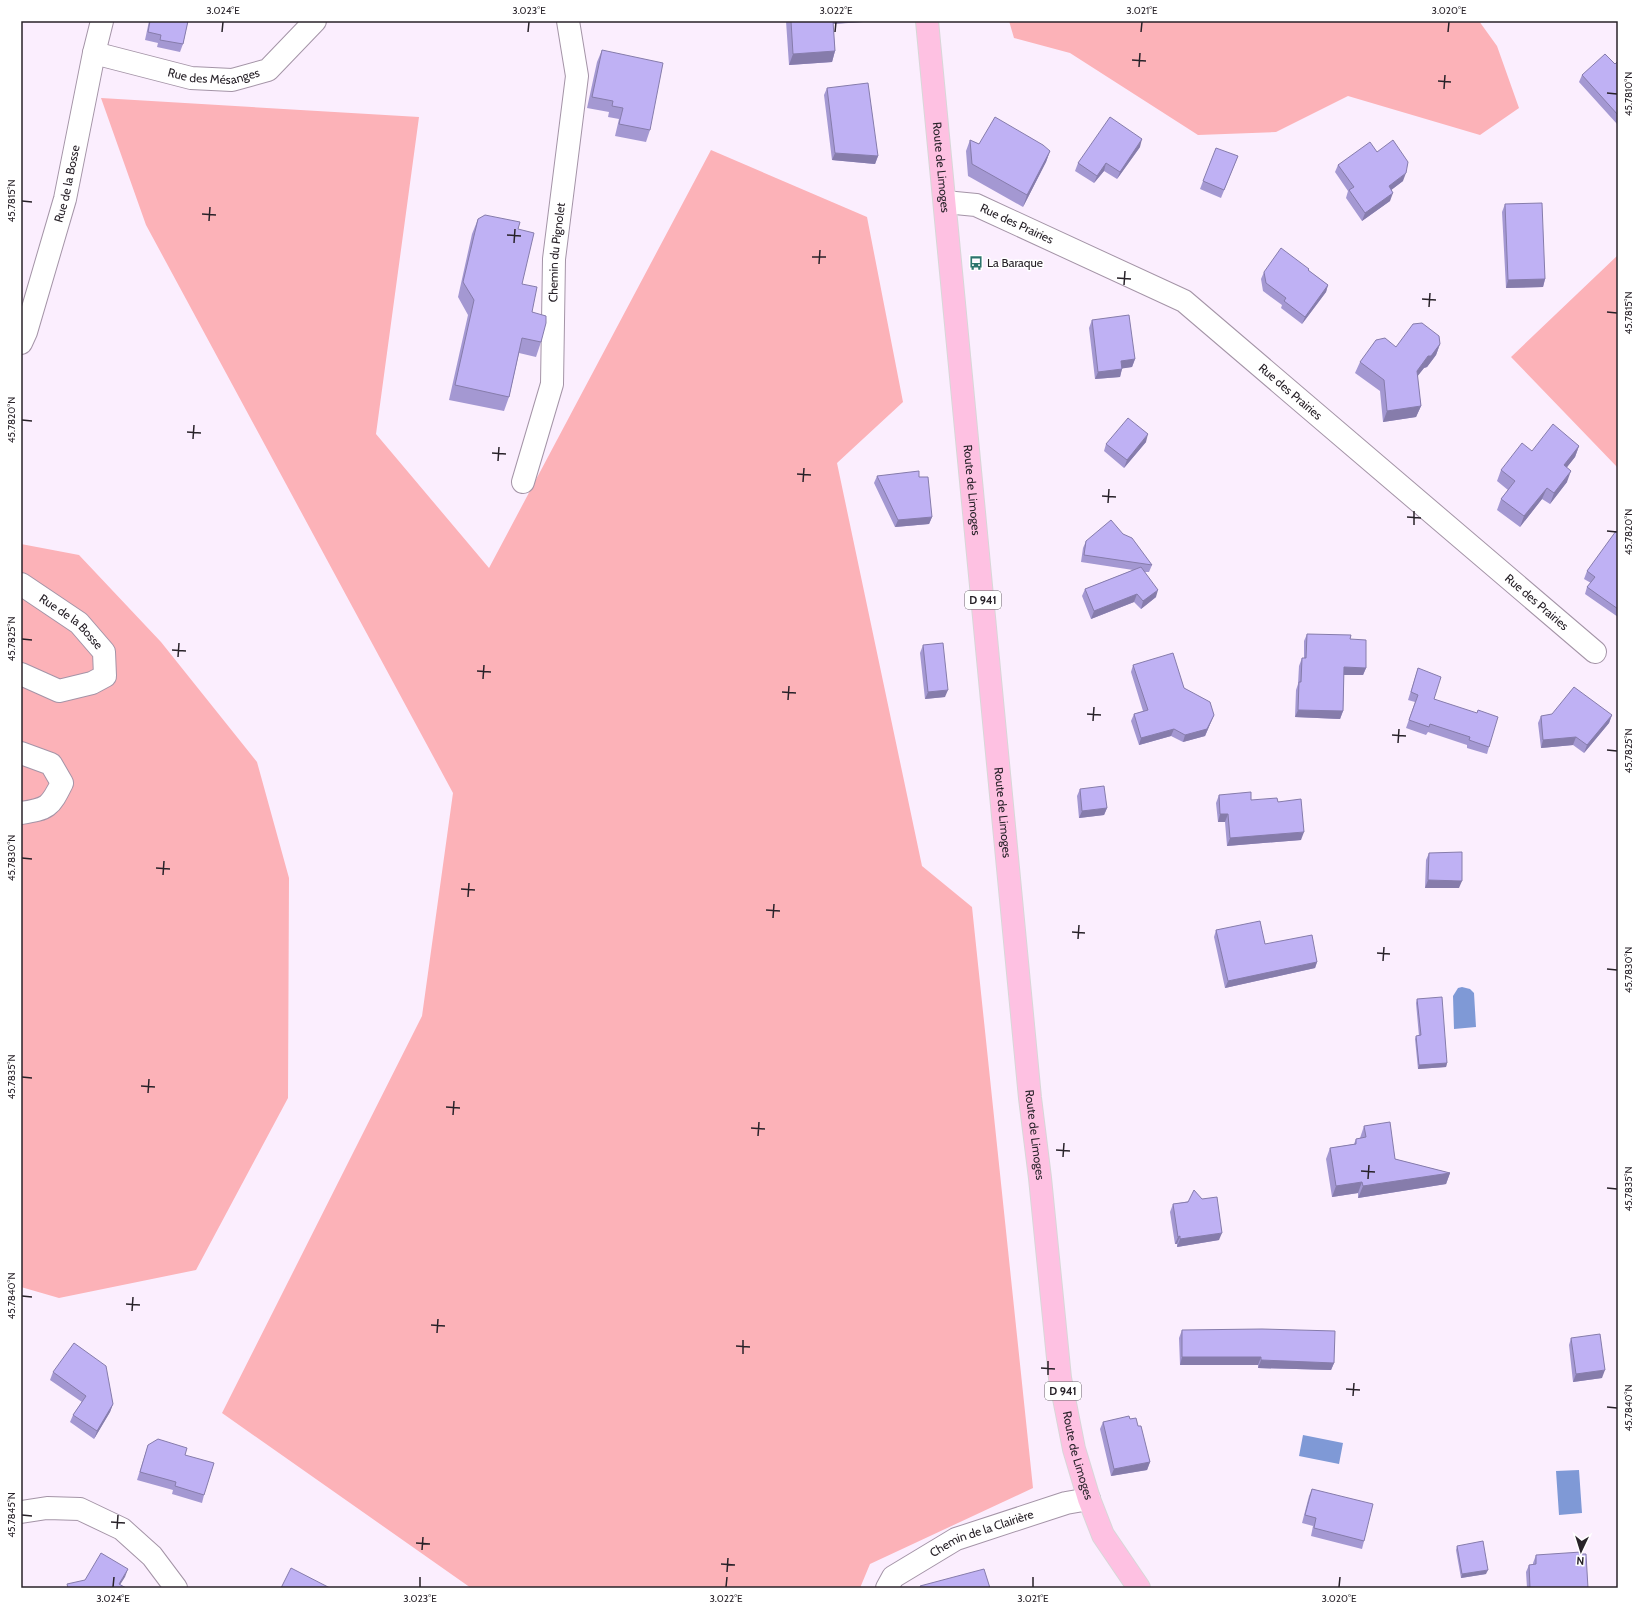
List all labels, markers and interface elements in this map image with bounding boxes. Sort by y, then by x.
text: 3.024°E [206,4,240,17]
text: 3.023°E [512,4,546,17]
text: 3.022°E [819,4,853,17]
text: 3.021°E [1126,4,1158,17]
text: 3.020°E [1432,4,1467,17]
street label: Rue des Mésanges [166,64,261,87]
text: 45.7810°N [1622,72,1635,116]
street label: Route de Limoges [930,121,953,213]
street label: Rue de la Bosse [51,144,83,224]
text: 45.7815°N [5,180,18,222]
street label: Rue des Prairies [978,200,1056,247]
street label: Chemin du Pignolet [545,202,568,302]
bus stop icon: La Baraque [968,255,984,271]
place label: La Baraque [987,255,1043,270]
text: 45.7815°N [1622,292,1635,334]
street label: Rue des Prairies [1256,360,1326,423]
text: 45.7820°N [5,397,18,443]
street label: Route de Limoges [961,444,984,536]
text: 45.7820°N [1622,509,1635,555]
street label: Rue des Prairies [1502,570,1572,633]
street label: Rue de la Bosse [37,590,106,652]
road number: D 941 [965,591,1001,609]
text: 45.7825°N [5,617,18,661]
text: 45.7825°N [1622,729,1635,773]
street label: Route de Limoges [991,766,1015,858]
text: 45.7830°N [5,835,18,881]
text: 45.7830°N [1622,947,1635,993]
text: 45.7835°N [5,1054,18,1100]
street label: Route de Limoges [1022,1089,1048,1181]
text: 45.7835°N [1622,1166,1635,1212]
text: 45.7840°N [5,1272,18,1320]
road number: D 941 [1045,1382,1081,1400]
text: 45.7840°N [1622,1384,1635,1432]
street label: Route de Limoges [1060,1410,1097,1501]
text: 45.7845°N [5,1492,18,1538]
street label: Chemin de la Clairière [927,1506,1035,1560]
north arrow [1561,1531,1601,1571]
text: N [1576,1554,1585,1568]
text: 3.024°E [96,1592,130,1605]
text: 3.023°E [403,1592,437,1605]
text: 3.022°E [709,1592,743,1605]
text: 3.021°E [1017,1592,1049,1605]
text: 3.020°E [1322,1592,1357,1605]

